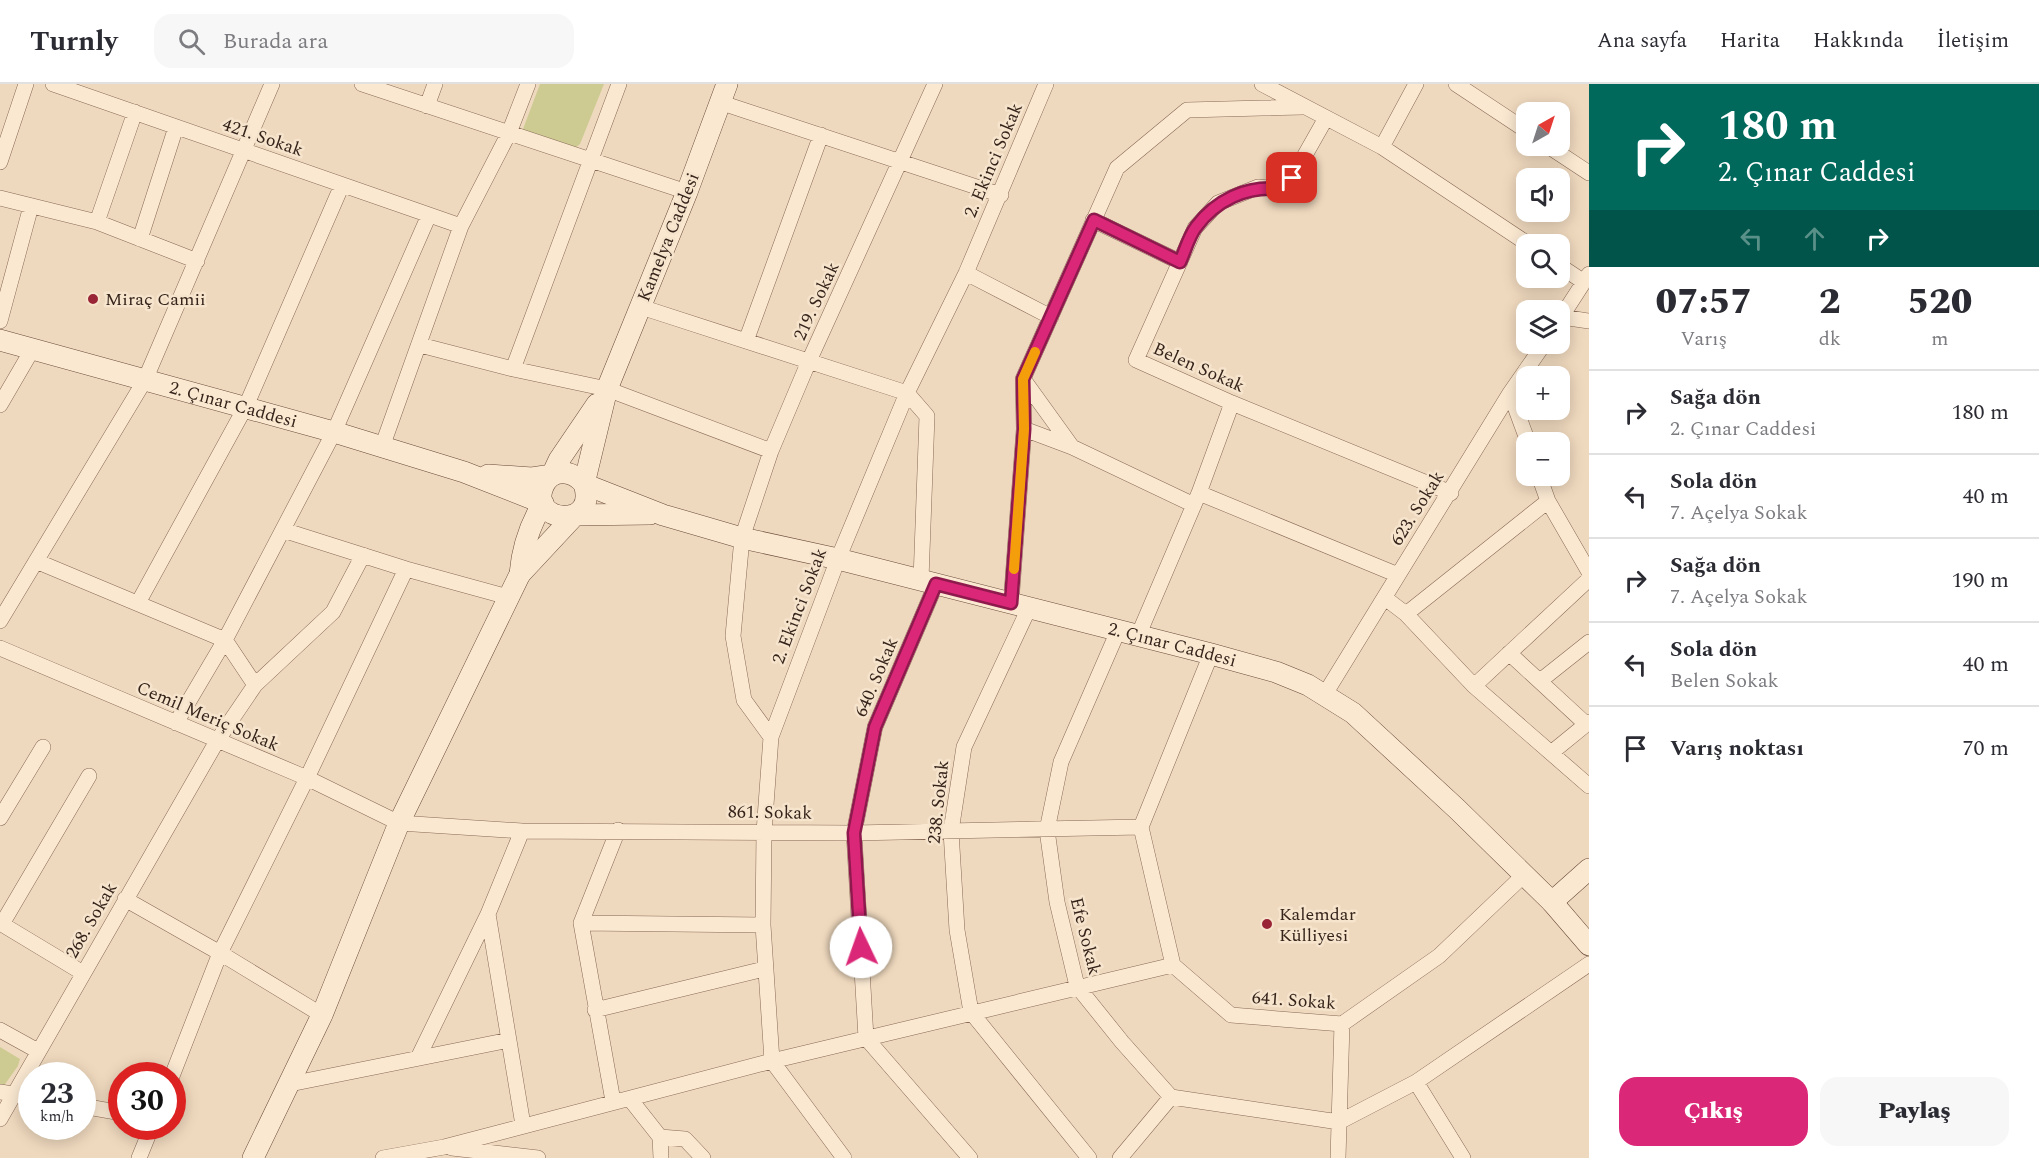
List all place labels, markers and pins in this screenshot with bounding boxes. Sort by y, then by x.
pin [1266,152,1317,203]
place label: Miraç Camii [105,286,206,313]
marker: Miraç Camii [86,292,100,306]
place label: Kalemdar Külliyesi [1279,901,1356,949]
marker: Kalemdar Külliyesi [1260,917,1274,931]

